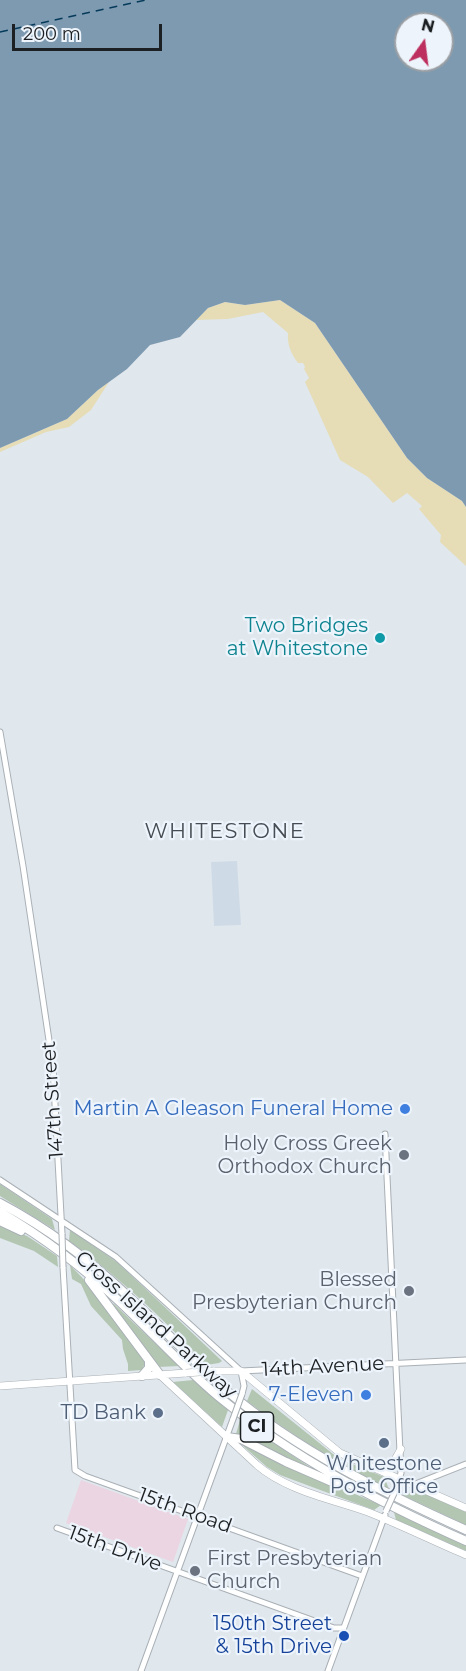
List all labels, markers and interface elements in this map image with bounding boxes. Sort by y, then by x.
scale bar [15,12,165,50]
north arrow [394,12,454,72]
text: N [419,15,437,37]
text: 200 m [23,23,81,45]
place label: Two Bridges at Whitestone [227,614,368,661]
marker: Two Bridges at Whitestone [373,631,387,645]
district label: WHITESTONE [145,819,305,845]
street label: 147th Street [37,1040,69,1160]
place label: Martin A Gleason Funeral Home [73,1097,393,1121]
marker: Martin A Gleason Funeral Home [398,1102,412,1116]
place label: Holy Cross Greek Orthodox Church [218,1132,392,1179]
marker: Holy Cross Greek Orthodox Church [397,1148,411,1162]
street label: Cross Island Parkway [70,1246,242,1404]
place label: Blessed Presbyterian Church [192,1268,397,1315]
marker: Blessed Presbyterian Church [402,1284,416,1298]
street label: 14th Avenue [261,1352,385,1382]
place label: 7-Eleven [269,1383,354,1407]
marker: 7-Eleven [359,1388,373,1402]
place label: TD Bank [60,1401,146,1425]
marker: TD Bank [151,1406,165,1420]
road number: CI [240,1412,274,1442]
marker: Whitestone Post Office [377,1436,391,1450]
place label: Whitestone Post Office [326,1452,442,1499]
street label: 15th Road [135,1483,235,1539]
street label: 15th Drive [65,1521,165,1577]
place label: First Presbyterian Church [207,1547,382,1594]
marker: First Presbyterian Church [188,1564,202,1578]
place label: 150th Street & 15th Drive [213,1612,332,1659]
marker: 150th Street & 15th Drive [337,1629,351,1643]

